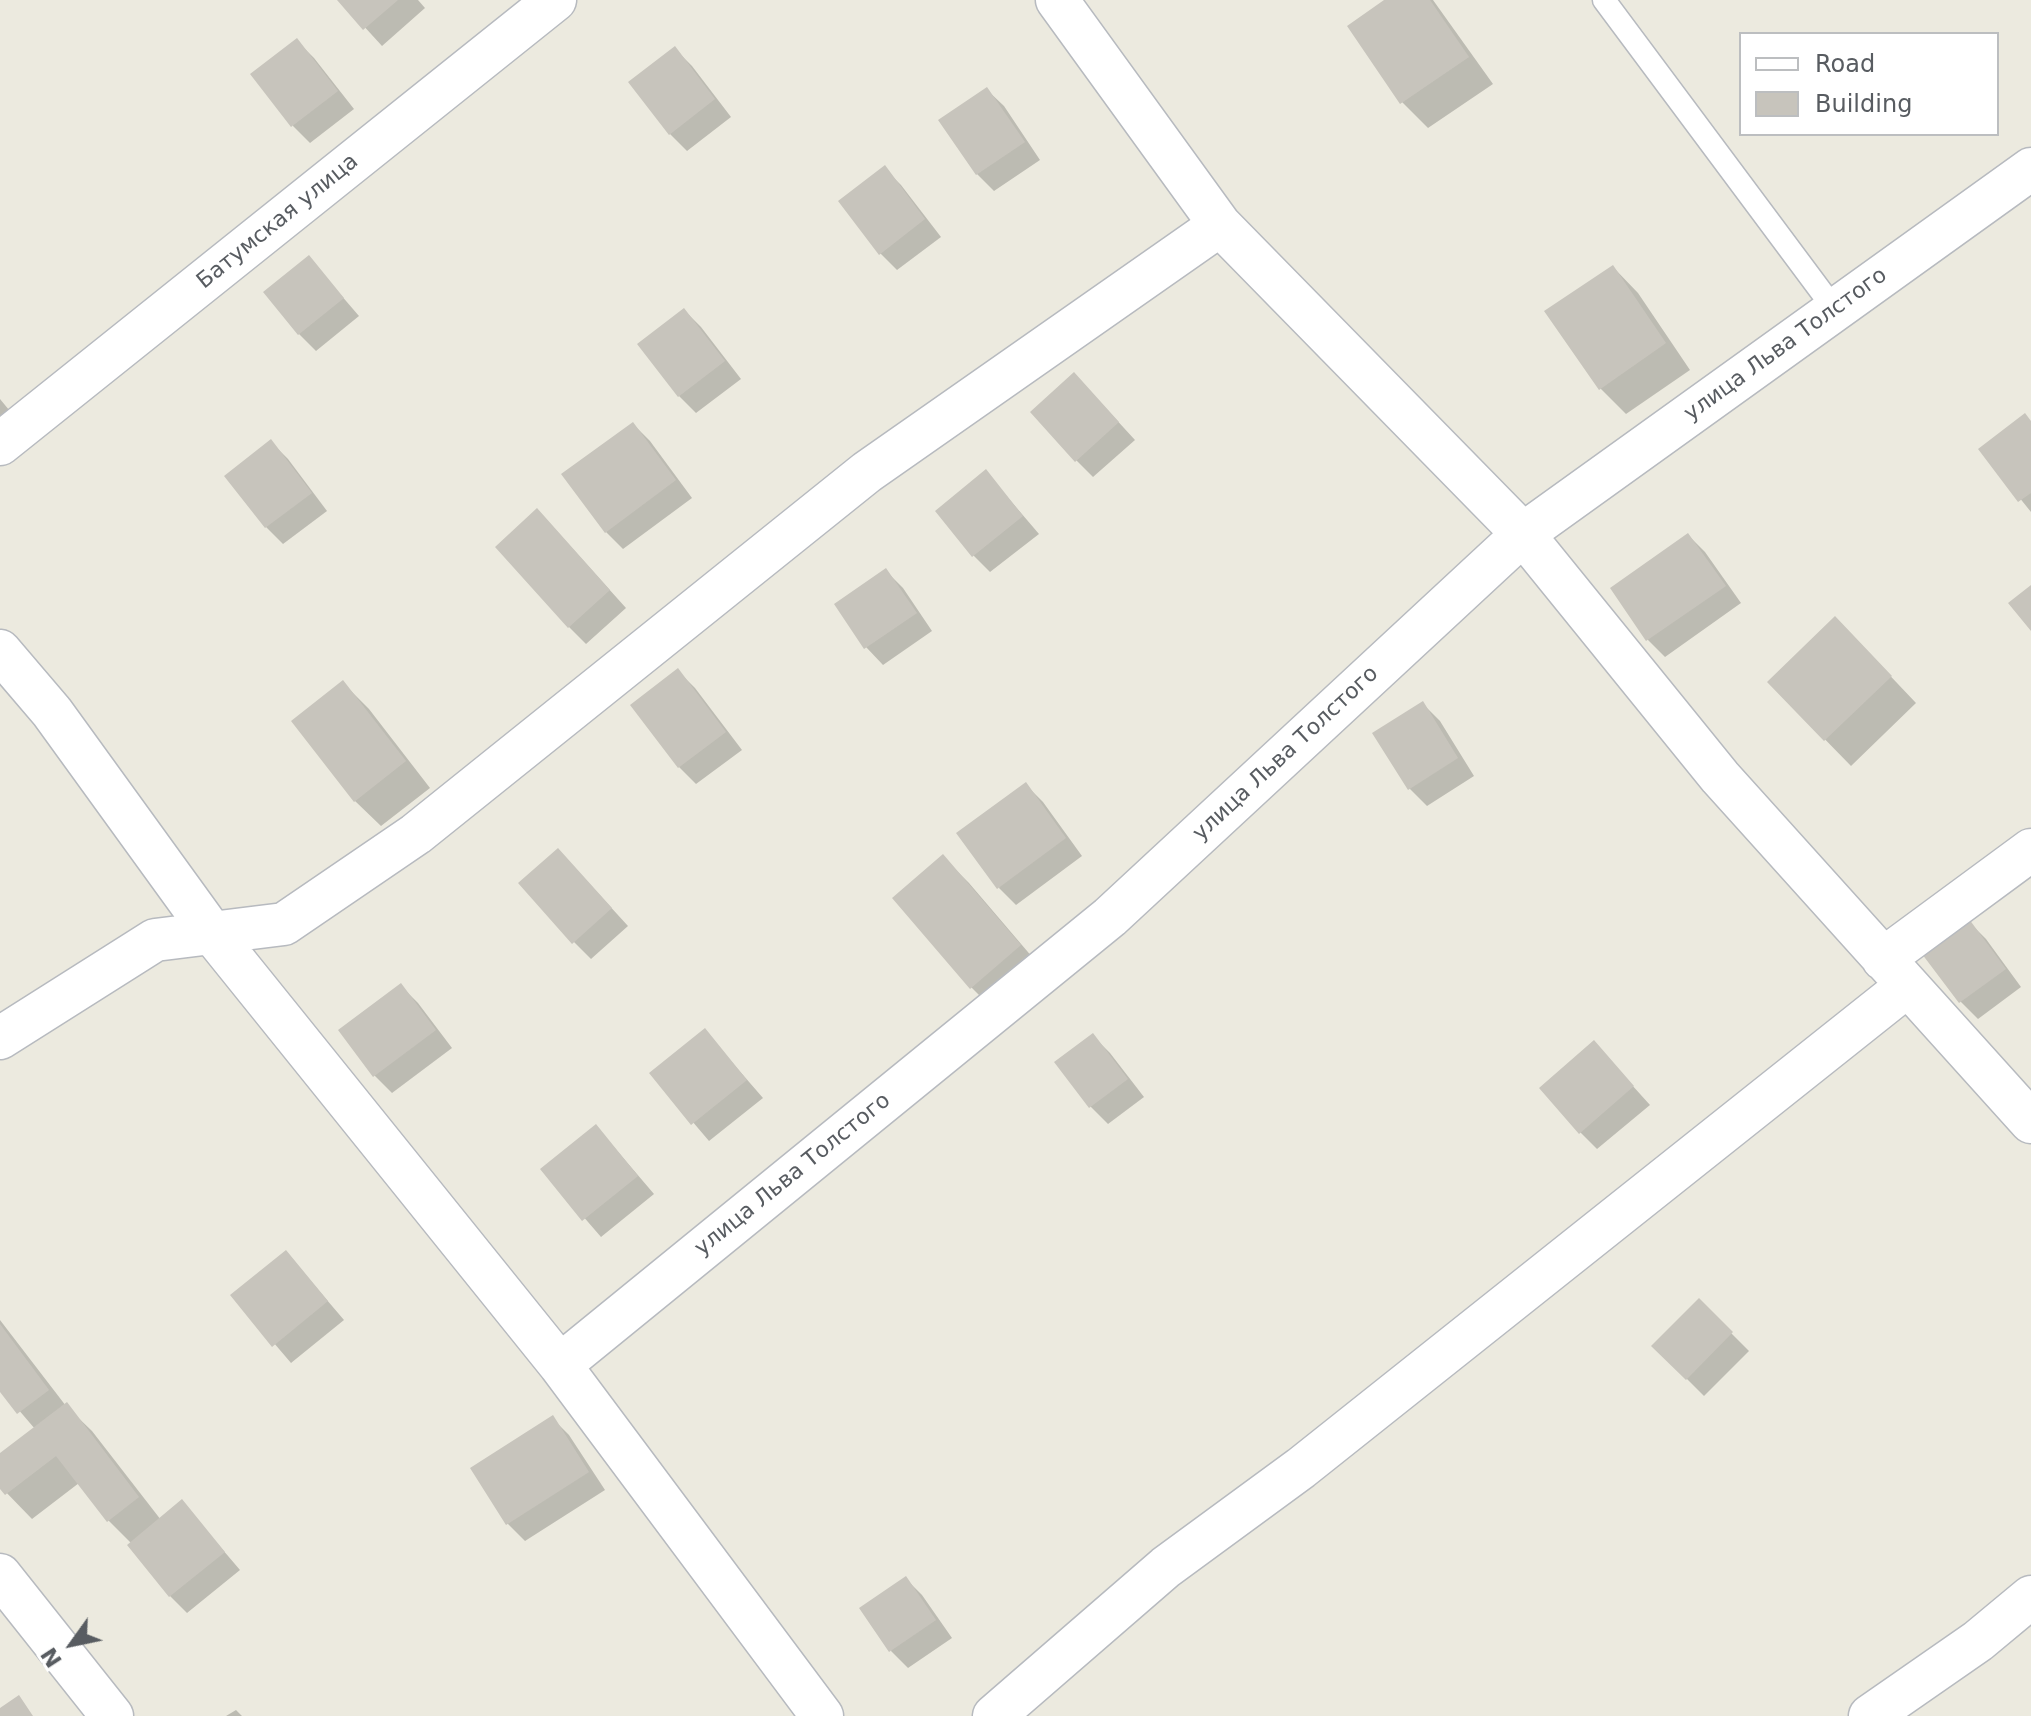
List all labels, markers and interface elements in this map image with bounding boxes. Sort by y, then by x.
legend [1739,32,1999,136]
text: Road [1815,50,1875,78]
text: Building [1815,90,1912,118]
street label: Батумская улица [192,149,364,295]
street label: улица Льва Толстого [1679,263,1893,427]
street label: улица Льва Толстого [1188,661,1384,847]
street label: улица Льва Толстого [690,1088,896,1262]
north arrow [32,1604,112,1684]
text: N [36,1643,67,1672]

